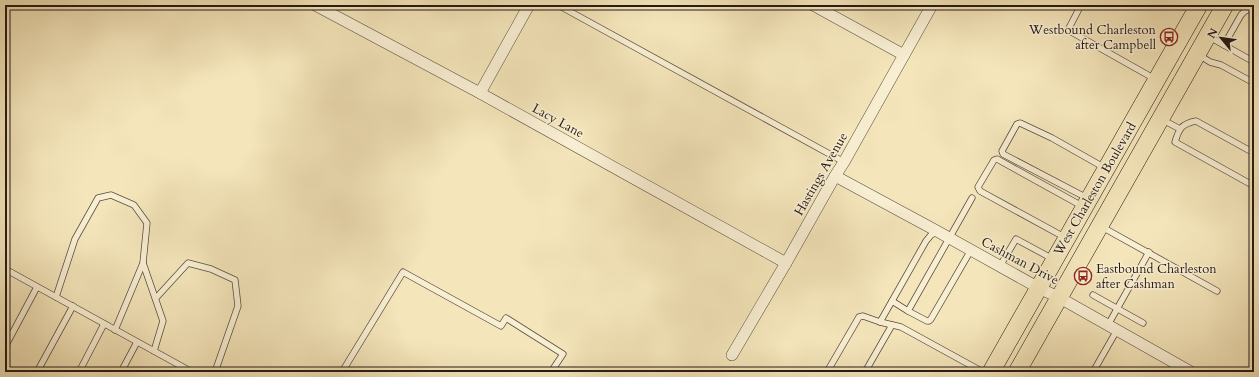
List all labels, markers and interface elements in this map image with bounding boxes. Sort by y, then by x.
north arrow [1201,18,1241,58]
place label: Westbound Charleston after Campbell [1028,21,1157,54]
text: N [1204,25,1222,41]
bus stop icon: Westbound Charleston after Campbell [1159,27,1179,47]
street label: Lacy Lane [529,99,587,143]
street label: West Charleston Boulevard [1049,119,1141,260]
street label: Hastings Avenue [790,129,852,219]
street label: Cashman Drive [978,233,1062,289]
place label: Eastbound Charleston after Cashman [1096,260,1217,293]
bus stop icon: Eastbound Charleston after Cashman [1073,266,1093,286]

